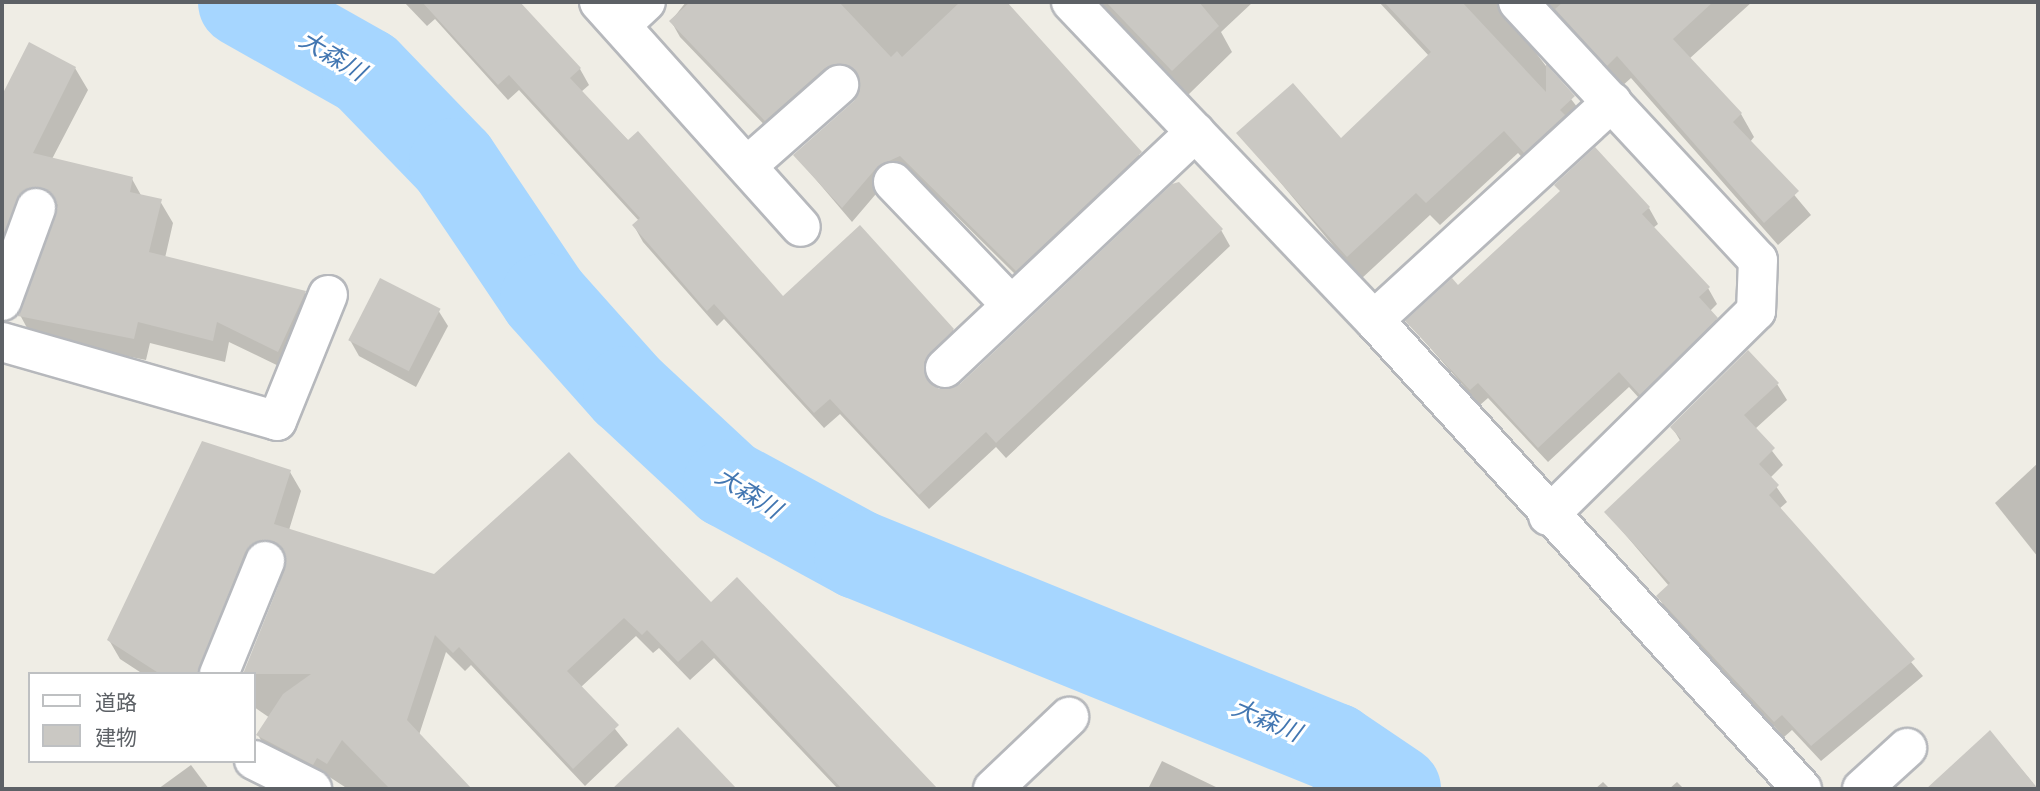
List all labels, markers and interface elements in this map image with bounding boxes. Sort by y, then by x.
water label: 大森川 [295,24,371,86]
water label: 大森川 [711,461,787,523]
legend [28,672,256,763]
text: 道路 [95,689,137,714]
water label: 大森川 [1228,692,1306,746]
text: 建物 [95,724,137,749]

